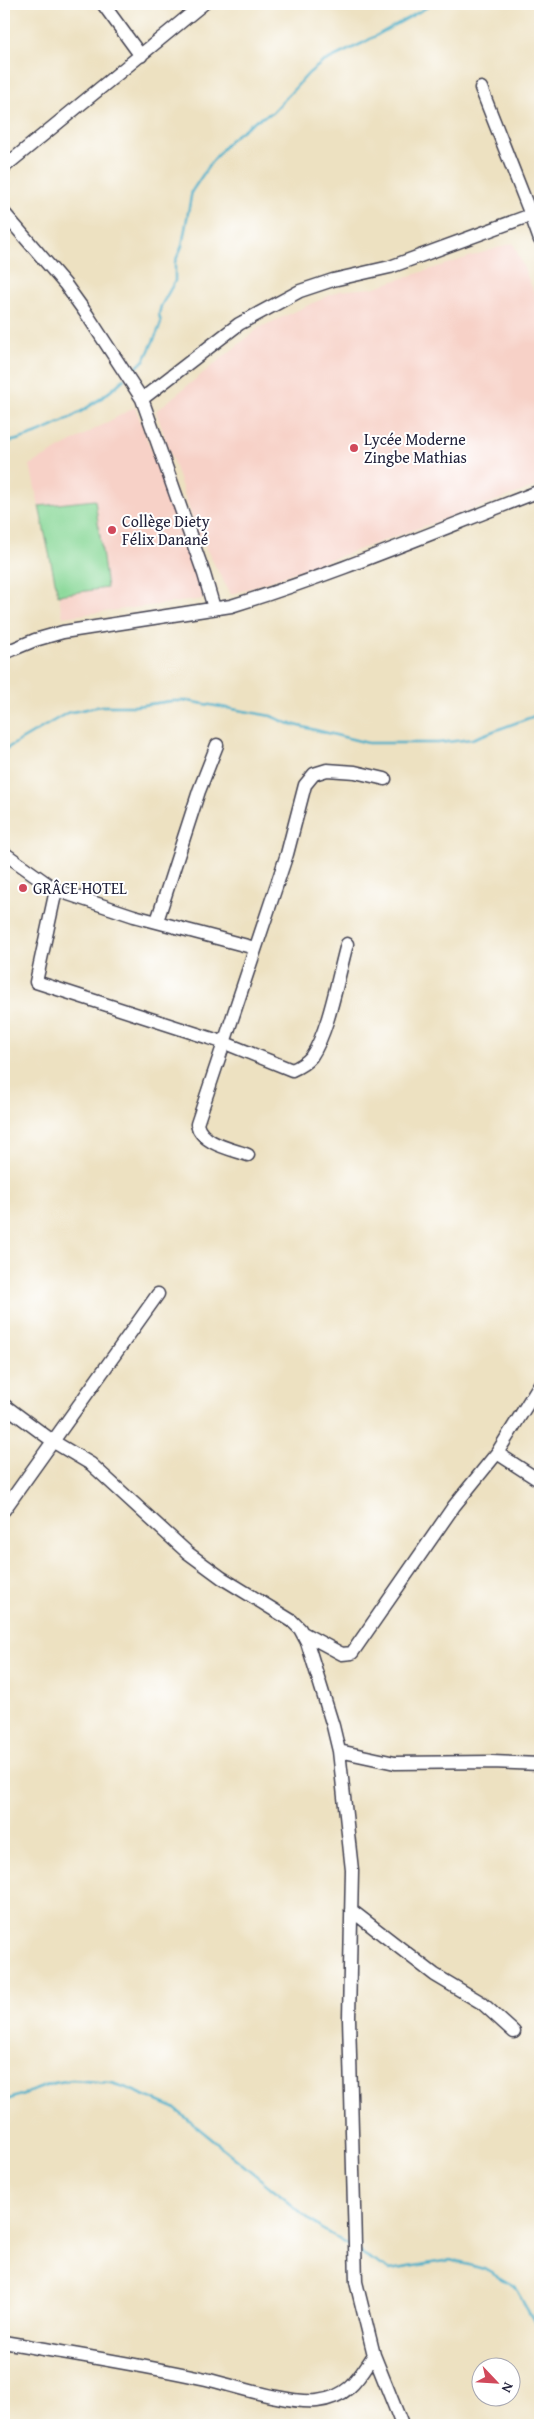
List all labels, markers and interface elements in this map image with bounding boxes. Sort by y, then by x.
place label: Lycée Moderne Zingbe Mathias [364,427,467,469]
marker: Lycée Moderne Zingbe Mathias [348,442,360,454]
place label: Collège Diety Félix Danané [122,509,210,551]
marker: Collège Diety Félix Danané [106,524,118,536]
place label: GRÂCE HOTEL [33,876,127,900]
marker: GRÂCE HOTEL [17,882,29,894]
north arrow [472,2356,522,2406]
text: N [496,2379,519,2397]

